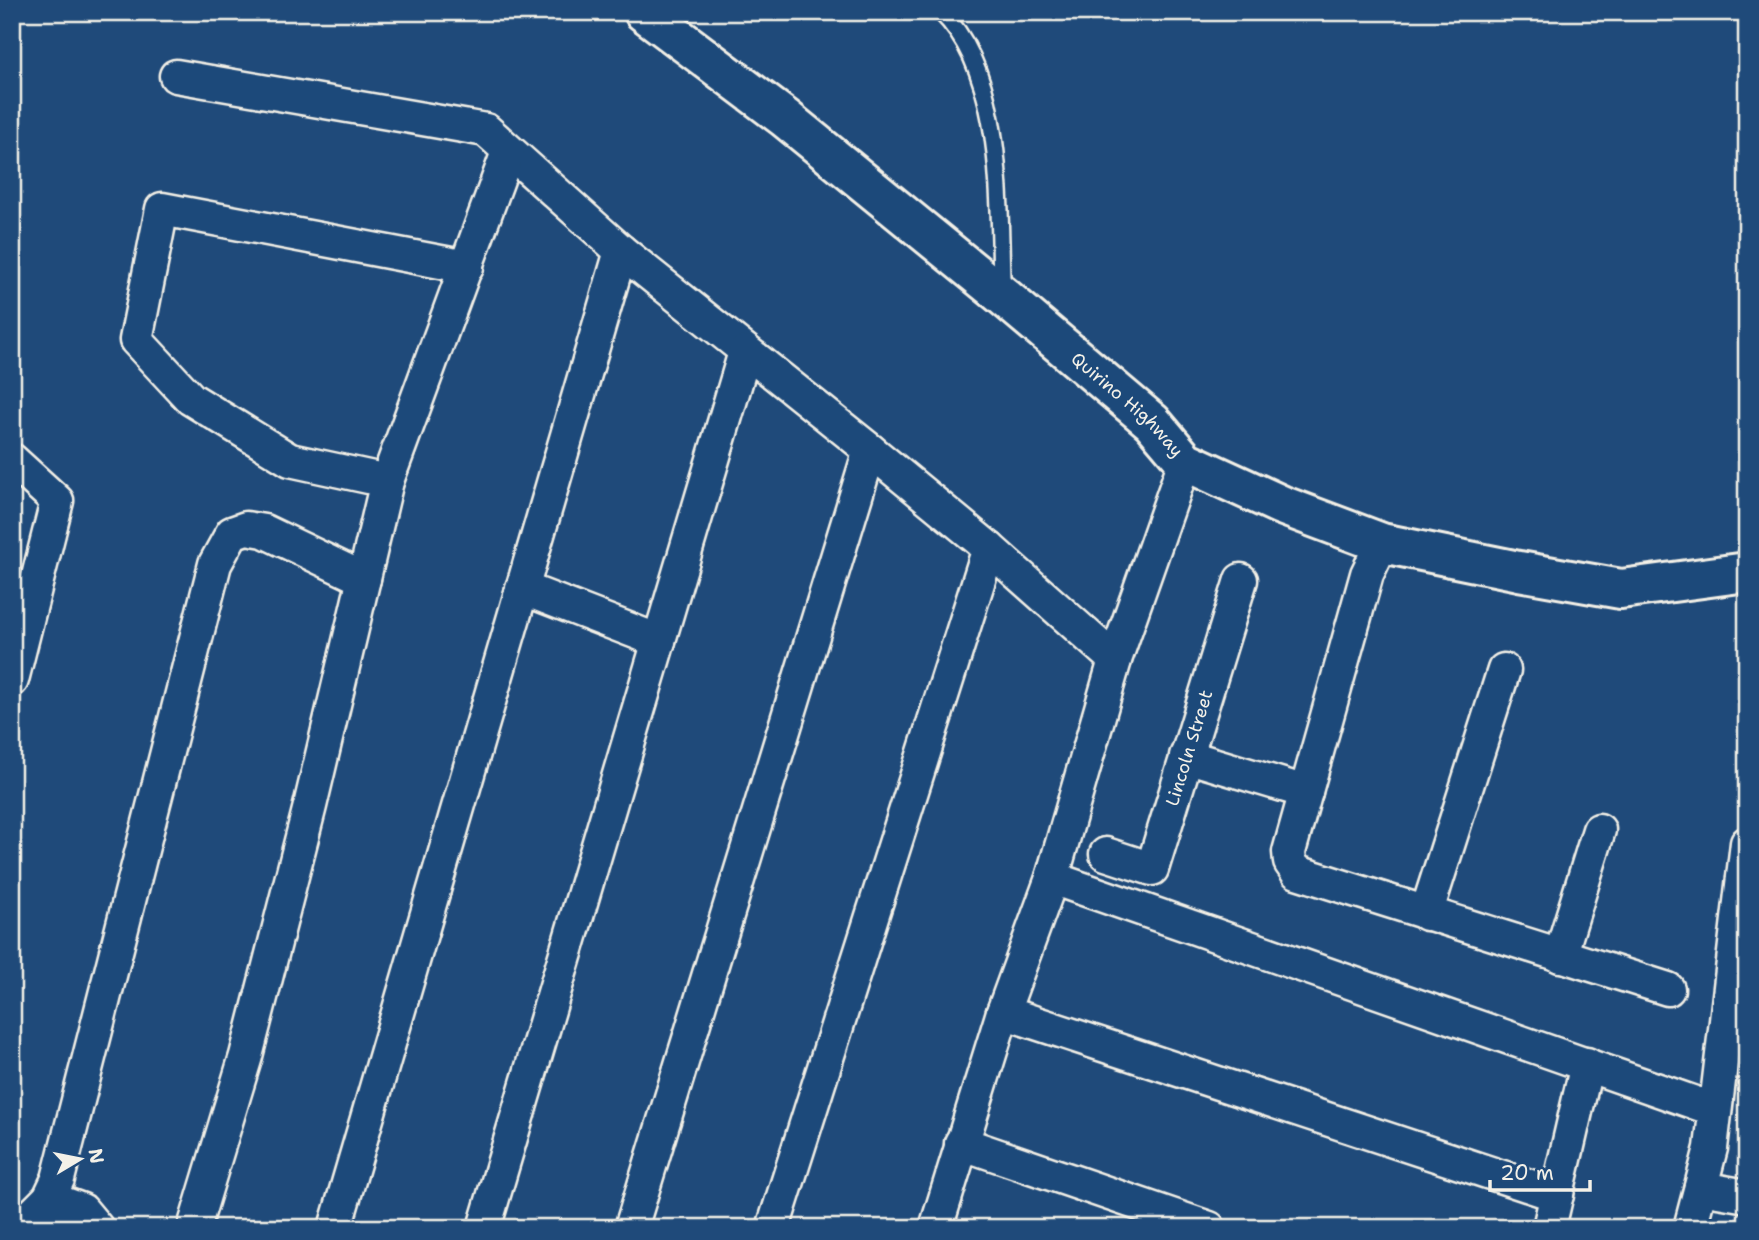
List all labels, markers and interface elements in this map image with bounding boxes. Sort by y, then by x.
street label: Quirino Highway [1066,347,1189,462]
street label: Lincoln Street [1160,687,1218,809]
north arrow [46,1124,116,1194]
text: N [83,1147,110,1166]
scale bar [1490,1149,1589,1193]
text: 20 m [1500,1159,1554,1187]

